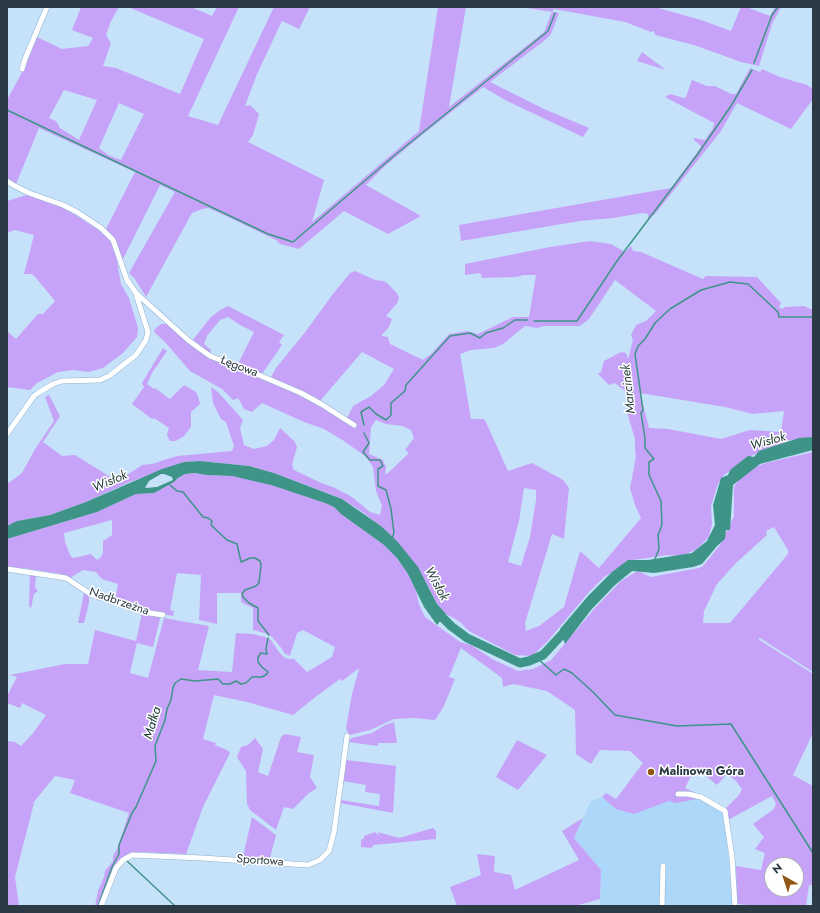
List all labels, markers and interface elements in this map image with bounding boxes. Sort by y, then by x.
street label: Łęgowa [218,353,260,381]
water label: Marcinek [619,364,639,414]
water label: Wisłok [748,430,788,454]
water label: Wisłok [90,468,130,496]
water label: Wisłok [421,564,451,604]
street label: Nadbrzeżna [87,585,151,619]
water label: Małka [141,705,165,741]
place label: Malinowa Góra [659,765,744,779]
marker: Malinowa Góra [646,767,656,777]
street label: Sportowa [236,852,284,870]
north arrow [764,857,804,897]
text: N [769,859,785,877]

